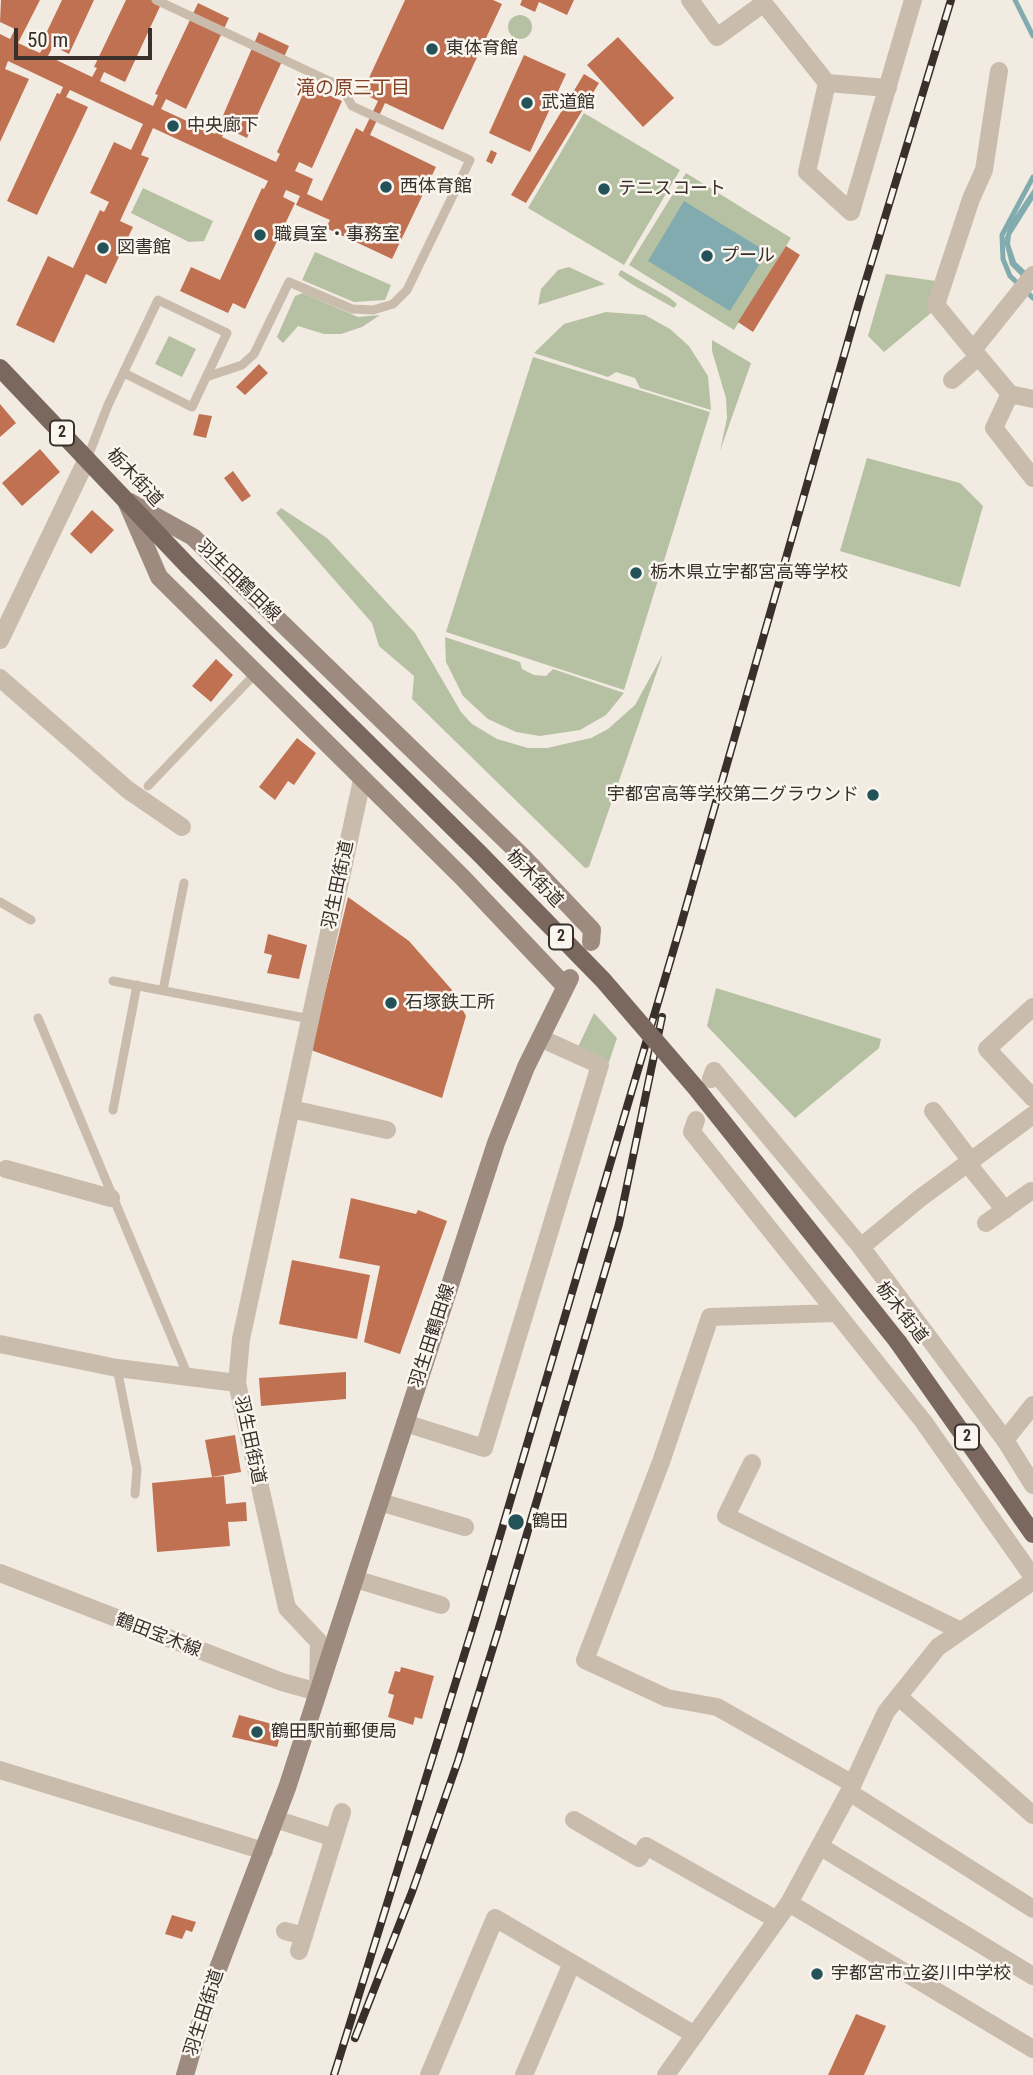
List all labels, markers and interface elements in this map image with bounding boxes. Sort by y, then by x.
scale bar [18,14,156,58]
text: 50 m [27,28,68,52]
place label: 東体育館 [446,38,518,60]
marker: 東体育館 [424,41,440,57]
district label: 滝の原三丁目 [296,78,410,100]
place label: 武道館 [541,92,595,114]
marker: 武道館 [519,95,535,111]
place label: 中央廊下 [187,115,259,137]
marker: 中央廊下 [165,118,181,134]
place label: 西体育館 [400,176,472,198]
place label: テニスコート [618,178,726,200]
marker: 西体育館 [378,179,394,195]
marker: テニスコート [596,181,612,197]
place label: 職員室・事務室 [274,224,400,246]
marker: 職員室・事務室 [252,227,268,243]
place label: 図書館 [117,237,171,259]
marker: 図書館 [95,240,111,256]
place label: プール [721,245,775,267]
marker: プール [699,248,715,264]
road number: 2 [50,420,74,446]
street label: 栃木街道 [102,444,166,512]
street label: 羽生田鶴田線 [192,536,284,626]
place label: 栃木県立宇都宮高等学校 [650,562,848,584]
marker: 栃木県立宇都宮高等学校 [628,565,644,581]
place label: 宇都宮高等学校第二グラウンド [607,784,859,806]
marker: 宇都宮高等学校第二グラウンド [865,787,881,803]
street label: 羽生田街道 [319,839,359,931]
street label: 栃木街道 [501,846,567,912]
road number: 2 [549,925,573,950]
place label: 石塚鉄工所 [405,992,495,1014]
marker: 石塚鉄工所 [383,995,399,1011]
street label: 栃木街道 [870,1278,932,1348]
street label: 羽生田鶴田線 [406,1281,460,1391]
street label: 羽生田街道 [229,1394,269,1486]
road number: 2 [955,1424,979,1450]
place label: 鶴田 [532,1511,568,1533]
marker: 鶴田 [506,1512,526,1532]
street label: 鶴田宝木線 [112,1610,204,1662]
place label: 鶴田駅前郵便局 [271,1721,397,1743]
marker: 鶴田駅前郵便局 [249,1724,265,1740]
place label: 宇都宮市立姿川中学校 [831,1963,1011,1985]
marker: 宇都宮市立姿川中学校 [809,1966,825,1982]
street label: 羽生田街道 [181,1967,229,2059]

